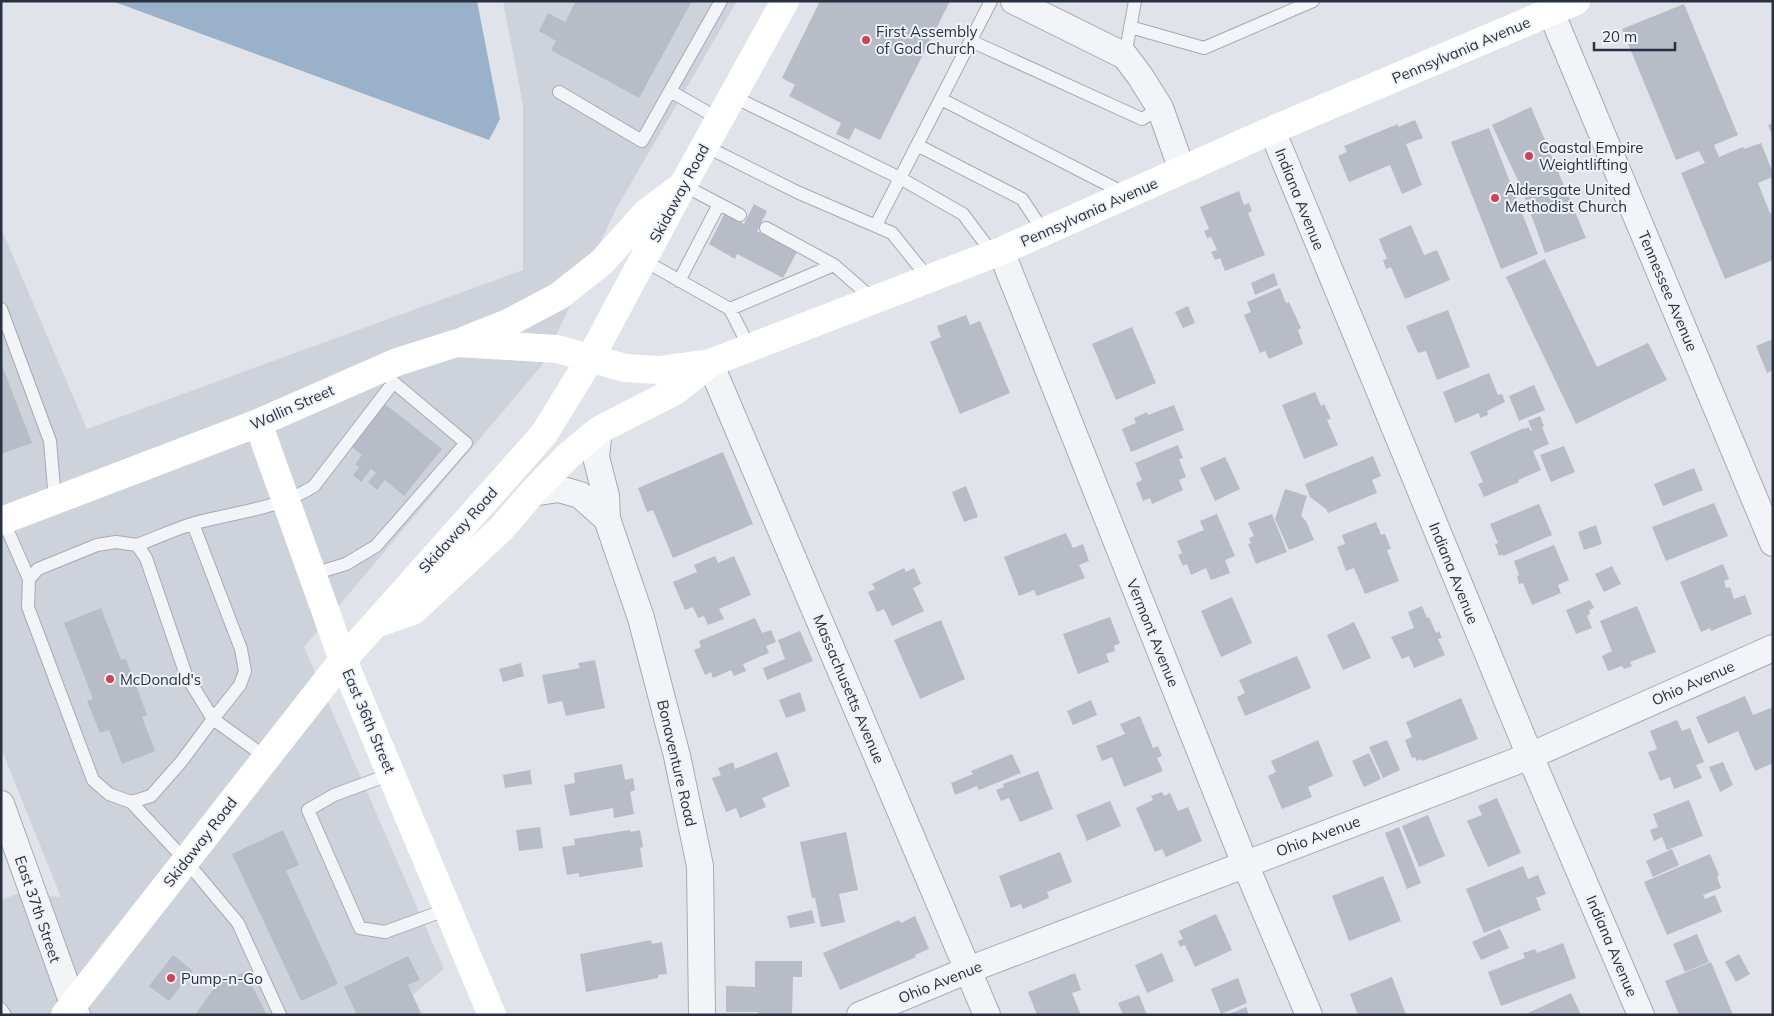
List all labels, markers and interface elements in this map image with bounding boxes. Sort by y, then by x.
street label: Pennsylvania Avenue [1389,12,1533,88]
scale bar [1594,20,1675,52]
place label: First Assembly of God Church [876,22,978,58]
text: 20 m [1602,27,1637,46]
marker: First Assembly of God Church [860,34,872,46]
place label: Coastal Empire Weightlifting [1539,138,1643,174]
street label: Skidaway Road [645,140,713,246]
street label: Indiana Avenue [1271,145,1329,253]
marker: Coastal Empire Weightlifting [1523,150,1535,162]
street label: Pennsylvania Avenue [1017,173,1161,251]
place label: Aldersgate United Methodist Church [1505,180,1631,216]
marker: Aldersgate United Methodist Church [1489,192,1501,204]
street label: Tennessee Avenue [1634,228,1702,354]
street label: Wallin Street [247,380,337,434]
street label: Skidaway Road [414,483,502,577]
street label: Indiana Avenue [1425,519,1483,627]
street label: Vermont Avenue [1123,576,1183,690]
street label: Massachusetts Avenue [809,612,889,766]
street label: Ohio Avenue [1649,656,1737,710]
street label: East 36th Street [338,666,400,776]
place label: McDonald's [120,670,201,689]
marker: McDonald's [104,673,116,685]
street label: Bonaventure Road [653,698,701,828]
street label: Skidaway Road [159,793,241,891]
street label: Ohio Avenue [1273,811,1363,861]
street label: East 37th Street [11,853,65,965]
street label: Indiana Avenue [1582,892,1642,1000]
street label: Ohio Avenue [895,957,985,1007]
place label: Pump-n-Go [181,969,263,988]
marker: Pump-n-Go [165,972,177,984]

